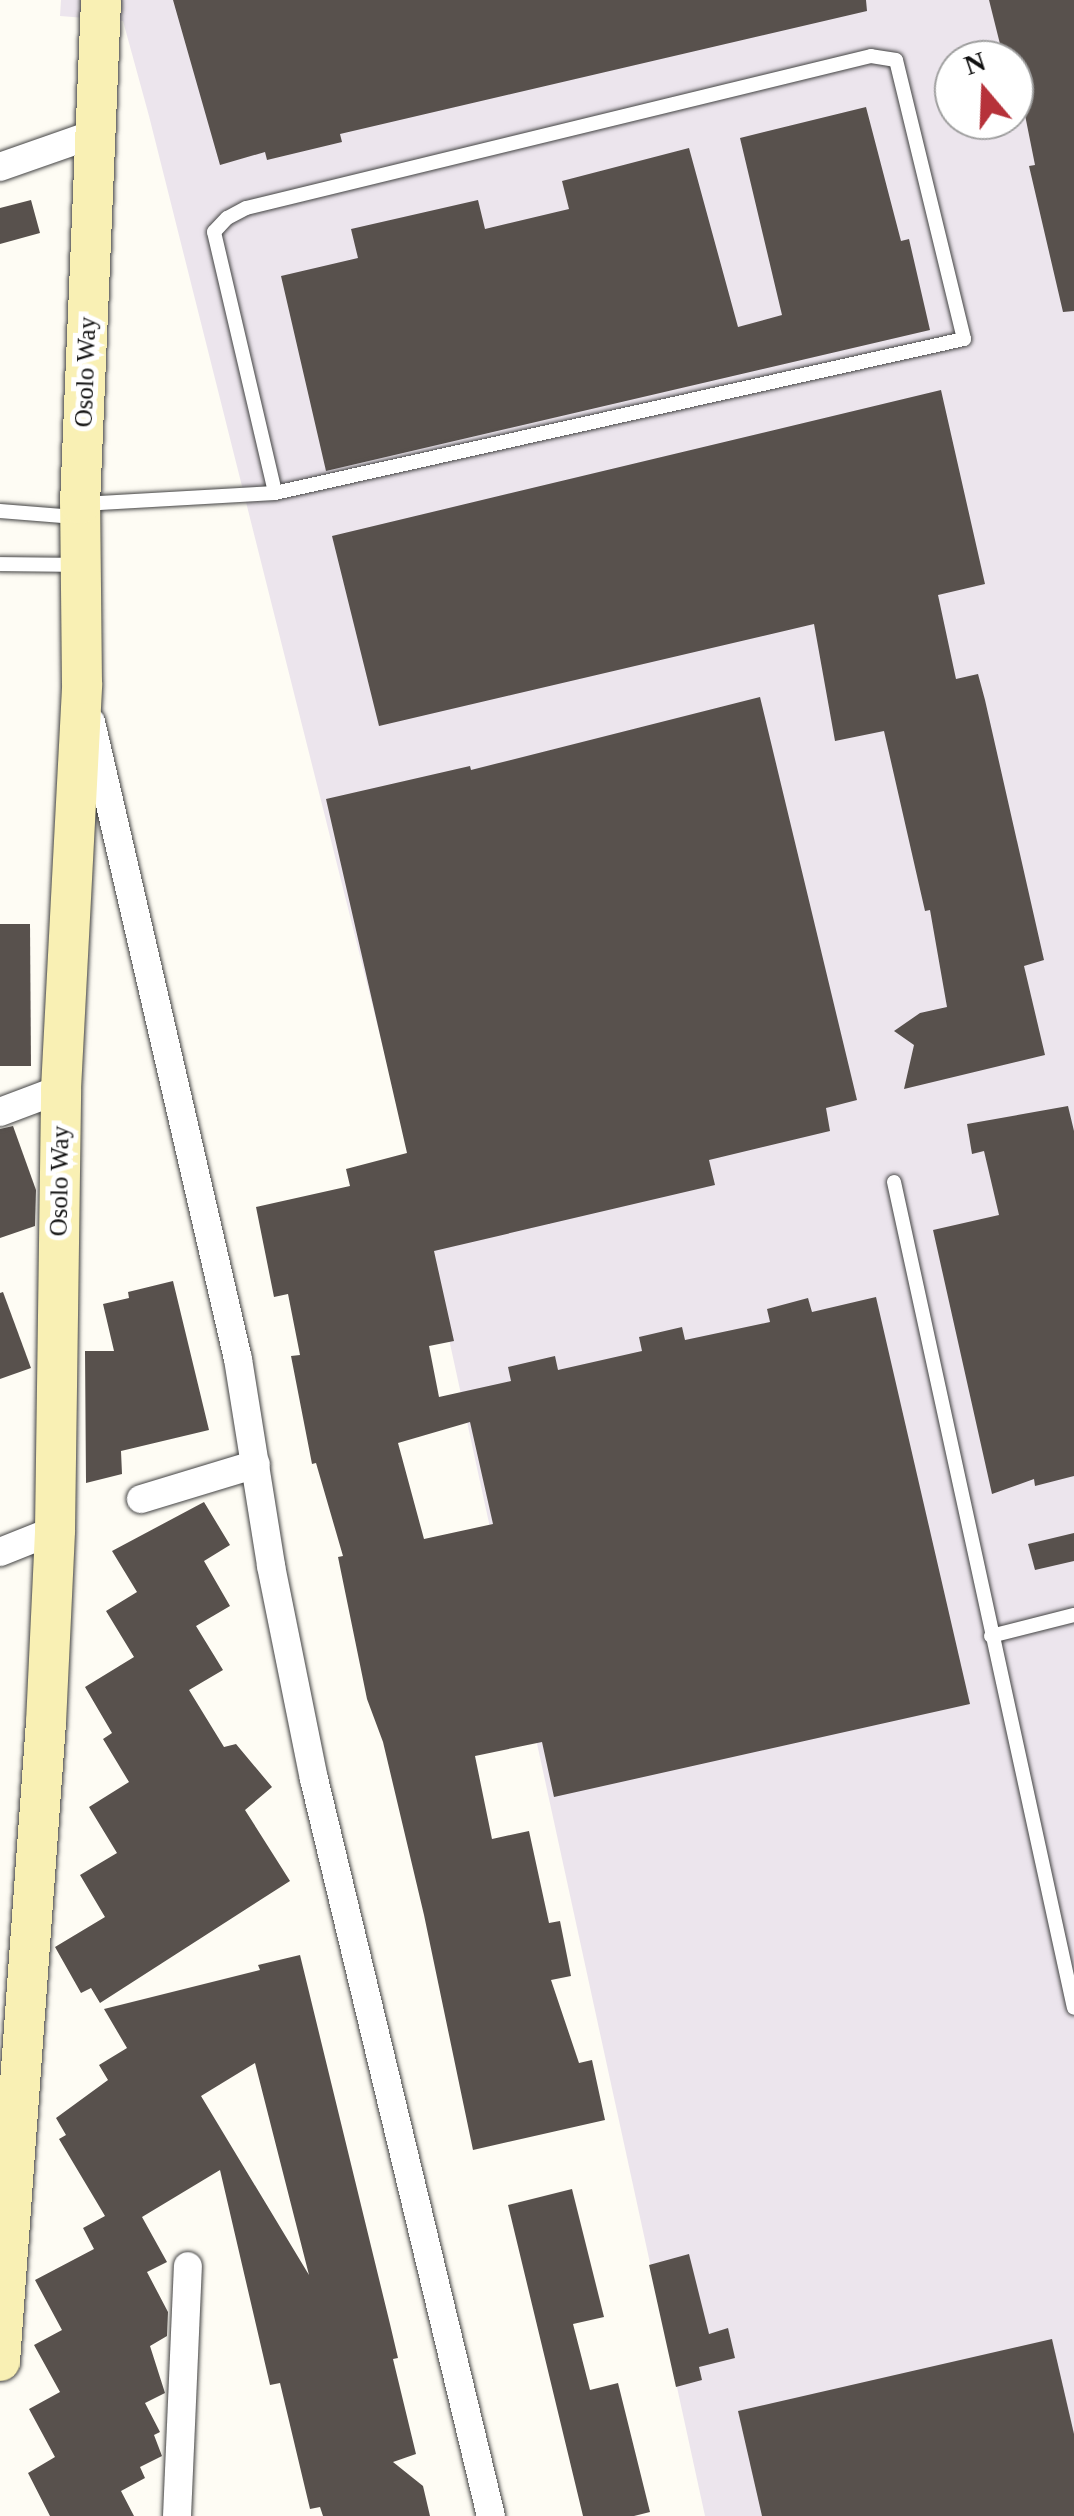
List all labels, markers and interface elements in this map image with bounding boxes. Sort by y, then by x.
north arrow [934,40,1034,140]
text: N [960,45,989,81]
street label: Osolo Way [69,316,103,428]
street label: Osolo Way [44,1125,76,1237]

